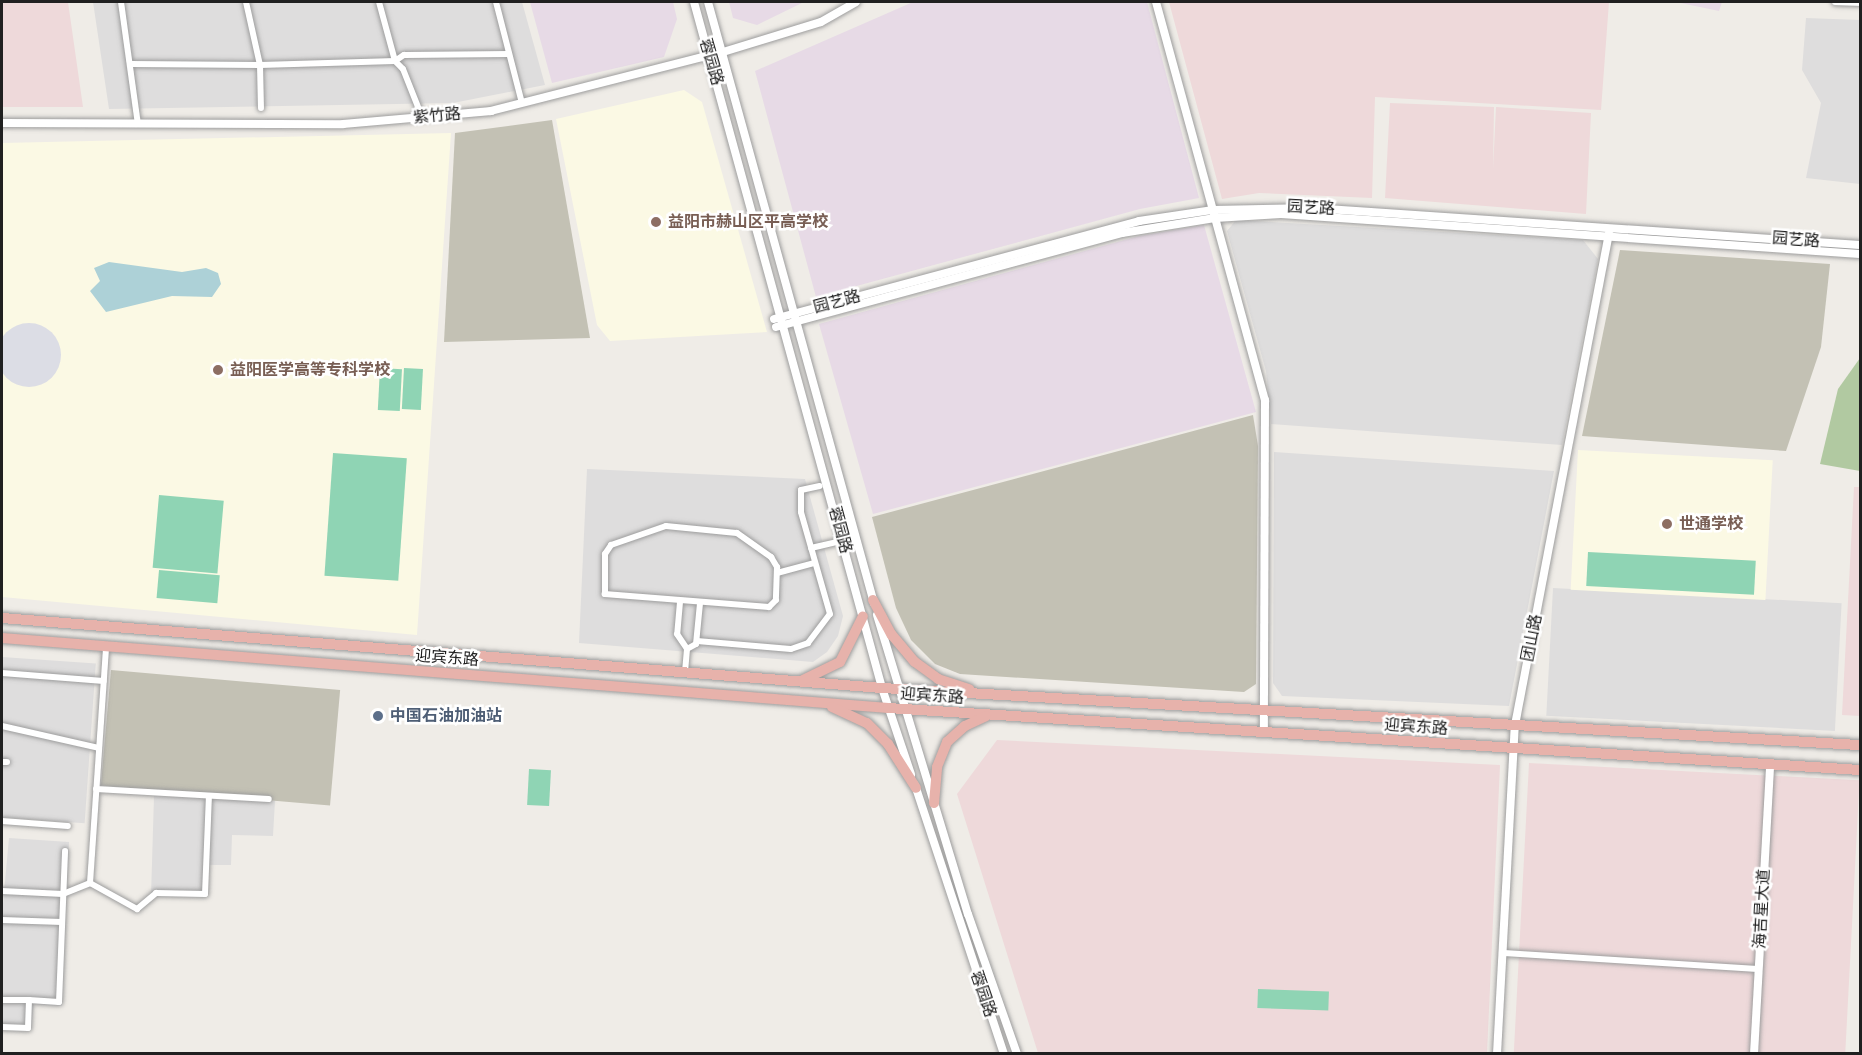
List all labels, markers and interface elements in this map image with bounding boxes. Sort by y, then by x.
street label: 蓉园路 [695,36,727,88]
street label: 紫竹路 [412,104,462,128]
street label: 园艺路 [1287,197,1335,219]
place label: 益阳市赫山区平高学校 [668,212,828,232]
marker: 益阳市赫山区平高学校 [649,215,663,229]
street label: 园艺路 [1771,229,1821,251]
street label: 园艺路 [811,287,863,317]
place label: 益阳医学高等专科学校 [230,360,390,380]
marker: 益阳医学高等专科学校 [211,363,225,377]
street label: 蓉园路 [825,504,855,556]
place label: 世通学校 [1679,514,1743,534]
marker: 世通学校 [1660,517,1674,531]
street label: 团山路 [1518,613,1546,663]
street label: 迎宾东路 [414,646,480,670]
street label: 迎宾东路 [899,684,965,708]
place label: 中国石油加油站 [390,706,502,726]
marker: 中国石油加油站 [371,709,385,723]
street label: 迎宾东路 [1383,715,1449,739]
street label: 海吉星大道 [1750,869,1774,949]
street label: 蓉园路 [966,968,1000,1020]

